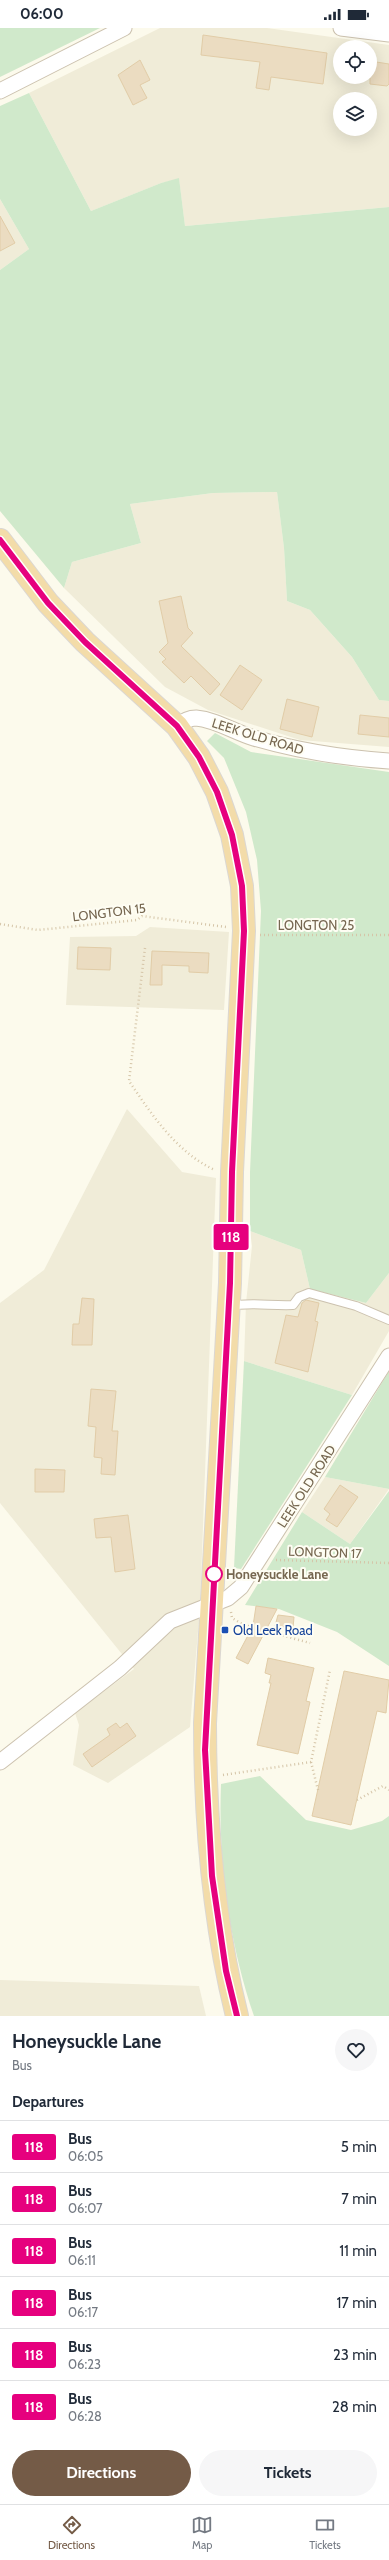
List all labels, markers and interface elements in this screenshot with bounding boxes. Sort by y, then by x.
text: 06:00 [20,5,64,23]
map controls [333,40,377,136]
button: locate [333,40,377,84]
button: layers [333,92,377,136]
street label: LEEK OLD ROAD [210,714,306,758]
street label: LONGTON 15 [71,900,147,924]
street label: LONGTON 25 [278,917,354,933]
line badge: 118 [208,1224,254,1250]
text: 118 [222,1228,240,1246]
street label: LEEK OLD ROAD [273,1442,339,1530]
street label: LONGTON 17 [288,1543,362,1561]
marker: Honeysuckle Lane [205,1565,223,1583]
place label: Honeysuckle Lane [226,1566,328,1582]
place label: Old Leek Road [233,1622,313,1638]
marker: Old Leek Road [220,1625,230,1635]
button: heart [335,2029,377,2071]
text: Honeysuckle Lane [12,2030,161,2053]
text: Bus [12,2057,32,2073]
text: Departures [12,2093,84,2111]
text: Bus [68,2130,92,2148]
text: 118 [25,2138,43,2156]
text: 5 min [341,2138,377,2156]
text: 06:05 [68,2148,103,2164]
text: Bus [68,2182,92,2200]
text: 118 [25,2190,43,2208]
text: 7 min [341,2190,377,2208]
text: 06:07 [68,2200,103,2216]
text: Bus [68,2234,92,2252]
text: 118 [25,2242,43,2260]
text: 11 min [339,2242,377,2260]
text: 06:11 [68,2252,96,2268]
text: Bus [68,2286,92,2304]
text: 118 [25,2294,43,2312]
text: 17 min [336,2294,377,2312]
text: 06:17 [68,2304,98,2320]
text: Bus [68,2338,92,2356]
text: 118 [25,2346,43,2364]
text: 23 min [333,2346,377,2364]
text: 06:23 [68,2356,101,2372]
text: Bus [68,2390,92,2408]
text: 118 [25,2398,43,2416]
text: 28 min [332,2398,377,2416]
text: 06:28 [68,2408,102,2424]
button: Directions [12,2450,191,2496]
button: Tickets [199,2450,377,2496]
tab: Directions [48,2514,95,2552]
tab: Map [191,2514,213,2552]
tab: Tickets [309,2514,341,2552]

